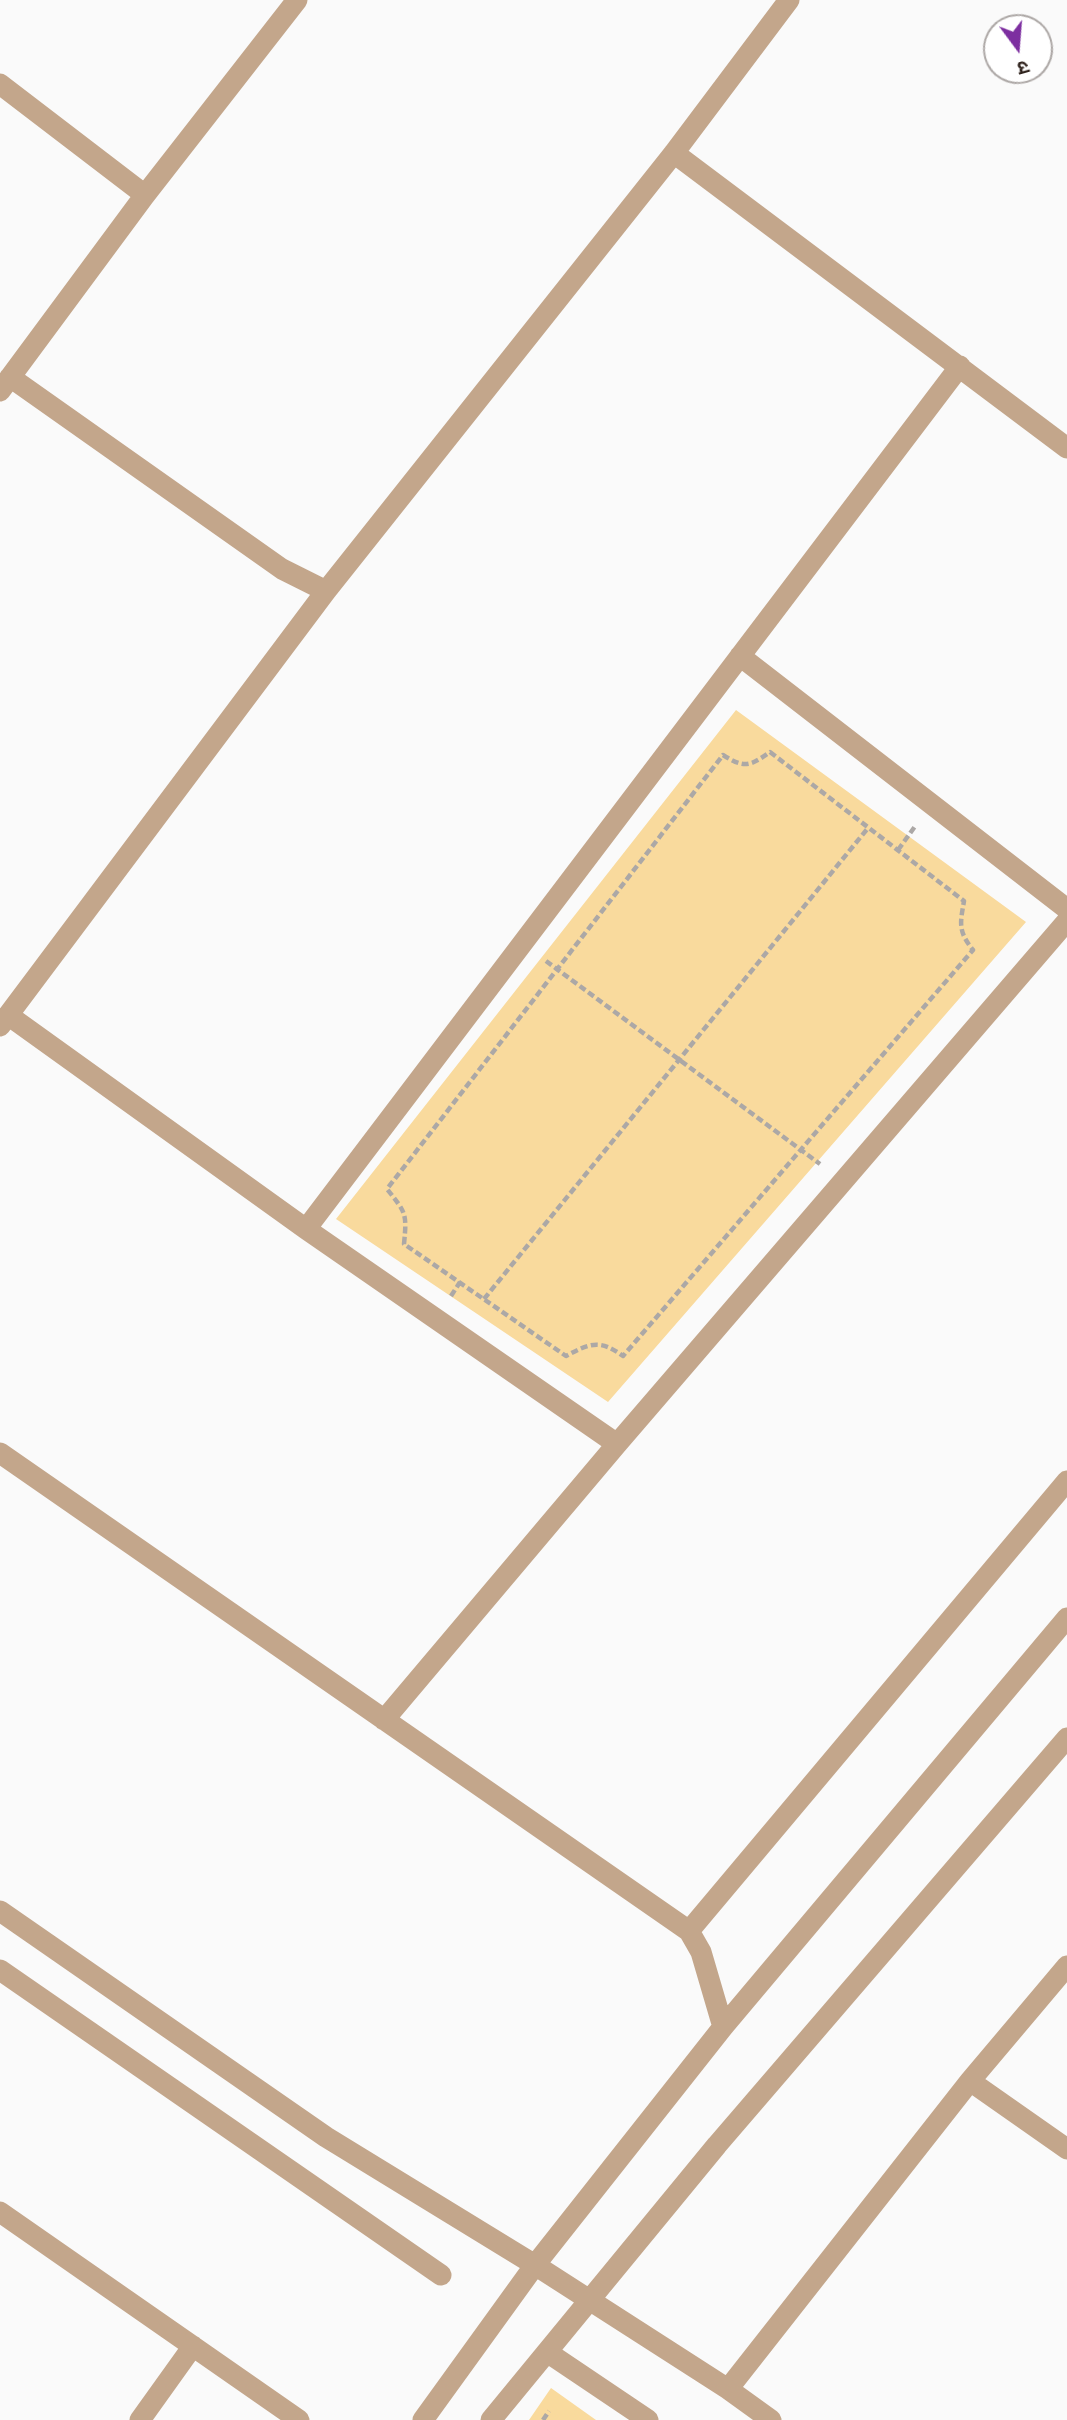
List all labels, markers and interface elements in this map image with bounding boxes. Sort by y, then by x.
north arrow [983,14,1053,84]
text: उ [1015,55,1032,80]

